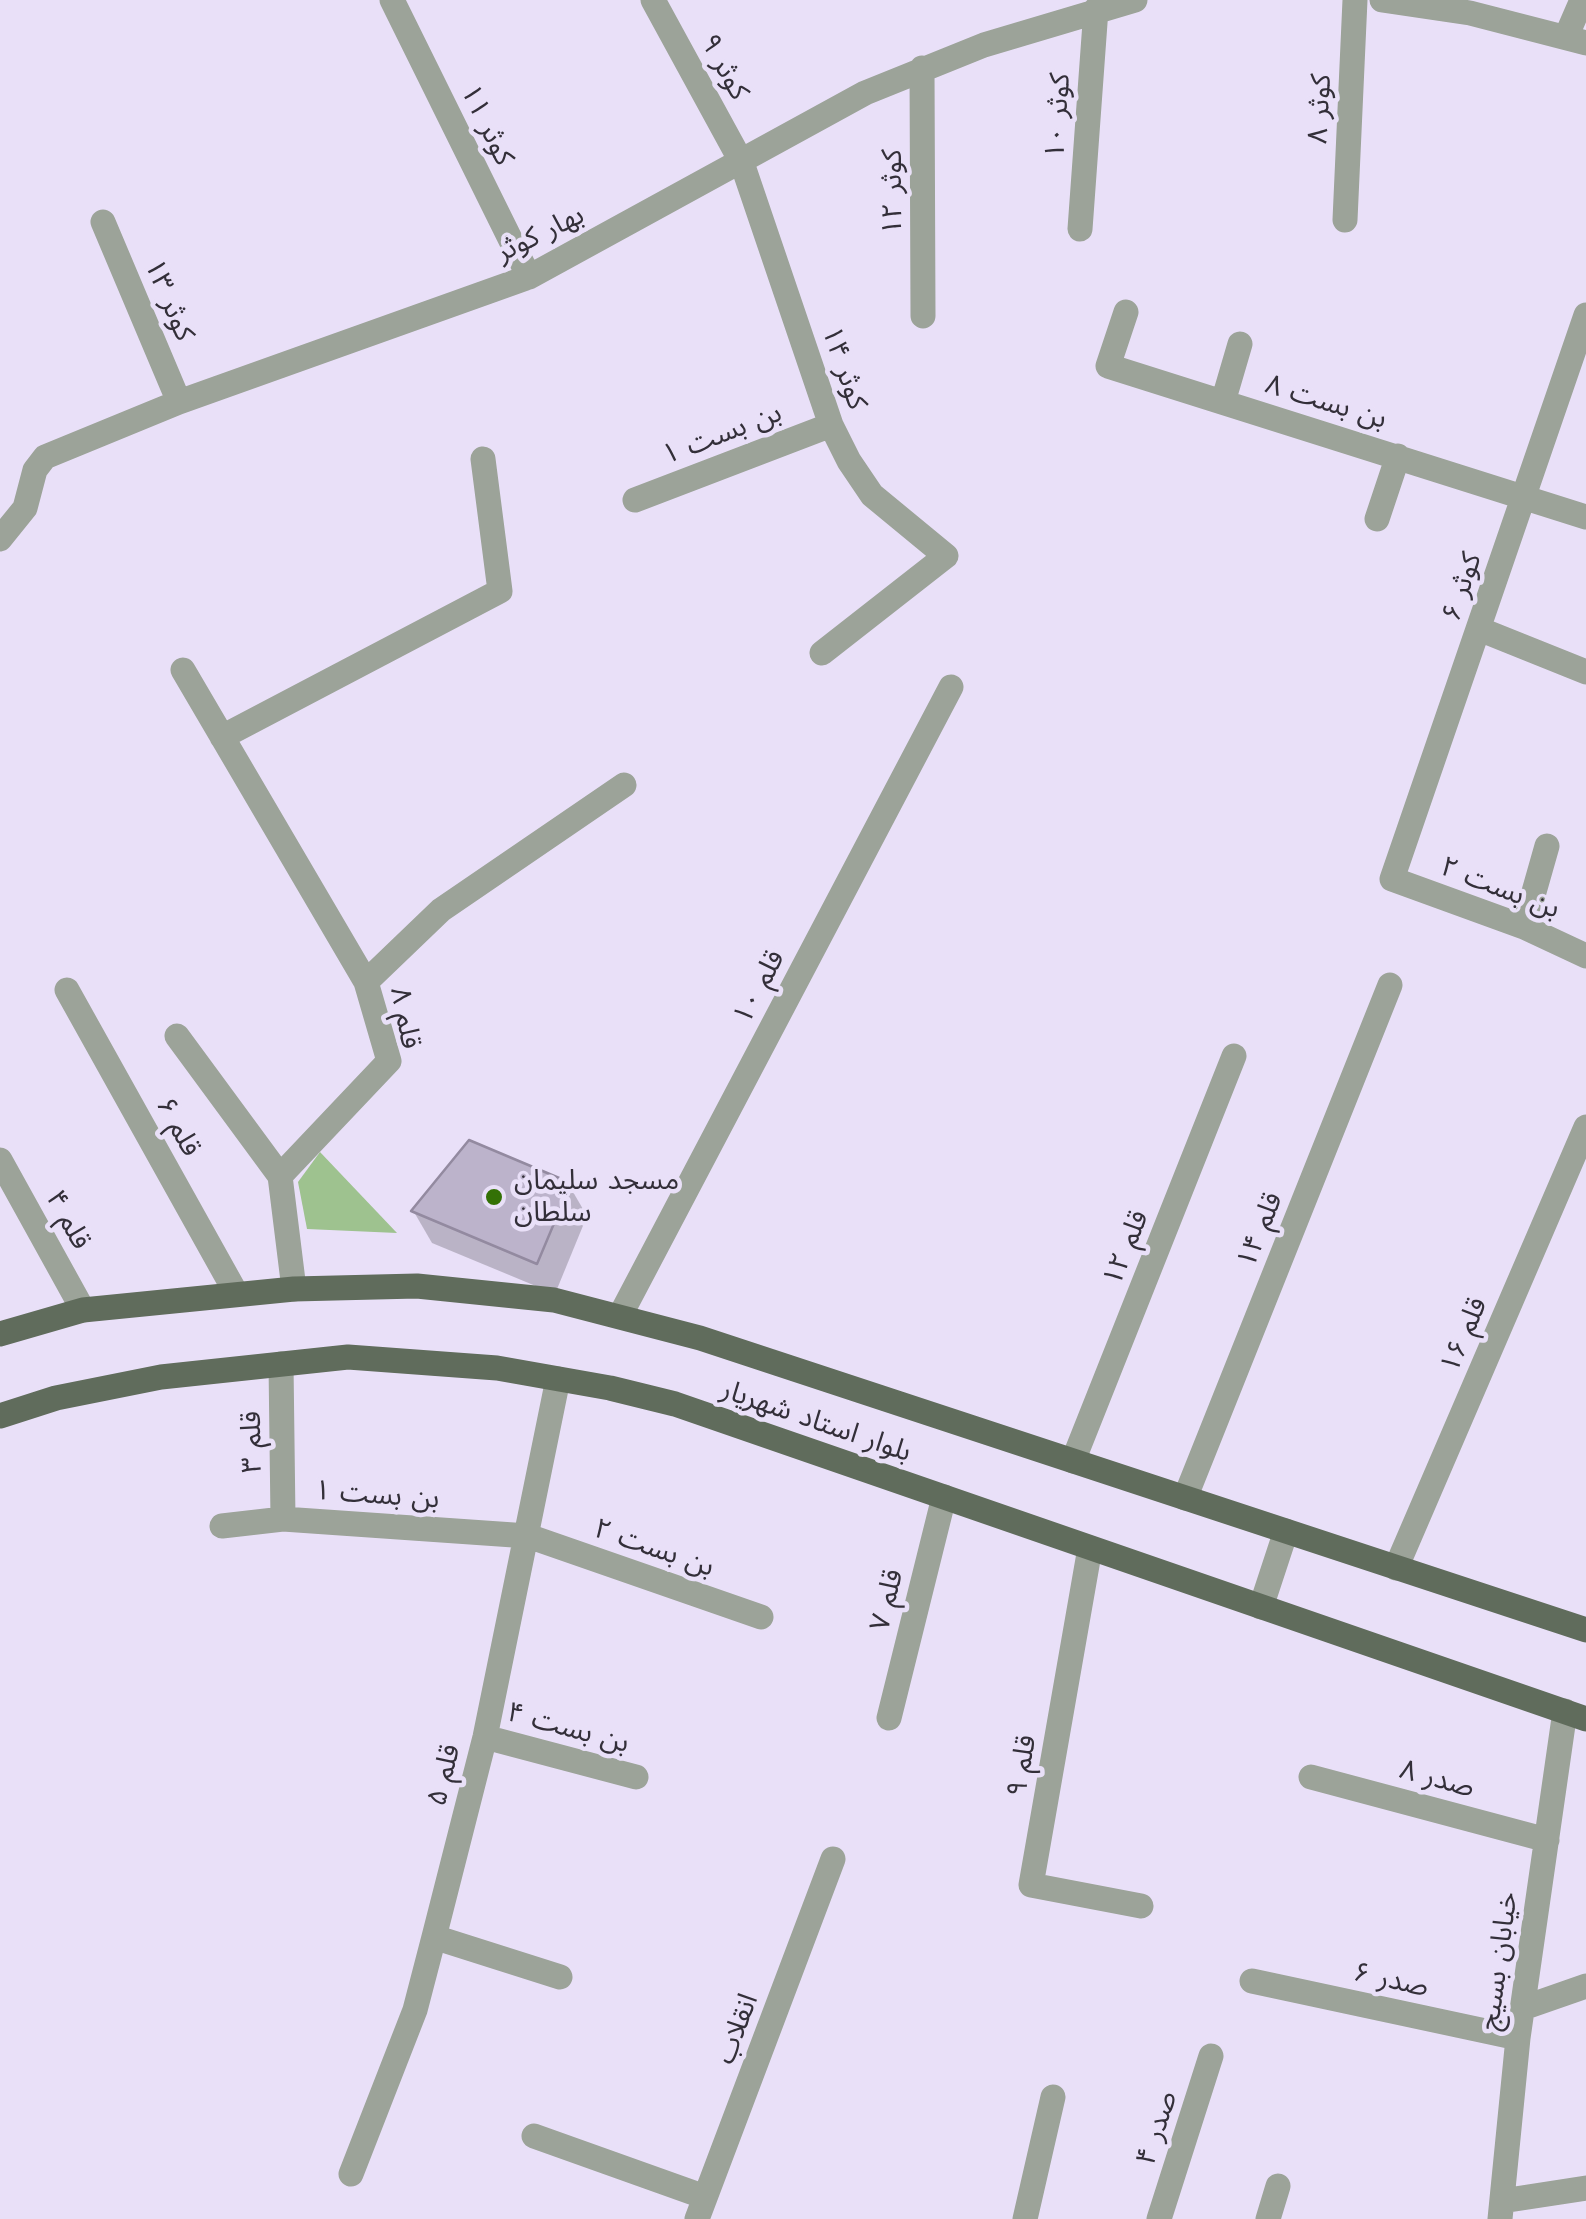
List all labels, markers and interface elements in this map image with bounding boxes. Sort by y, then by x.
street label: کوثر ۹ [692,28,756,106]
street label: کوثر ۱۰ [1038,72,1078,160]
street label: کوثر ۸ [1301,73,1339,145]
street label: کوثر ۱۱ [453,79,521,171]
street label: کوثر ۱۲ [876,149,910,235]
street label: بهار کوثر [490,198,590,270]
street label: کوثر ۱۳ [137,254,201,346]
street label: کوثر ۱۴ [814,322,874,414]
street label: بن بست ۸ [1261,368,1391,436]
street label: بن بست ۱ [658,396,786,472]
street label: کوثر ۶ [1435,549,1489,625]
street label: بن بست ۲ [1436,850,1564,926]
street label: قلم ۱۰ [726,945,792,1029]
street label: قلم ۸ [383,984,427,1052]
street label: قلم ۶ [148,1092,208,1162]
place label: مسجد سلیمان سلطان [514,1164,679,1230]
street label: قلم ۴ [38,1185,98,1255]
marker: مسجد سلیمان سلطان [483,1186,505,1208]
street label: قلم ۱۴ [1230,1187,1290,1273]
street label: قلم ۱۲ [1096,1205,1156,1291]
street label: قلم ۱۶ [1433,1292,1495,1378]
street label: بلوار استاد شهریار [716,1373,916,1469]
street label: قلم ۳ [235,1411,269,1473]
street label: بن بست ۱ [313,1474,441,1516]
street label: بن بست ۲ [589,1512,719,1584]
street label: قلم ۷ [863,1566,911,1634]
street label: بن بست ۴ [503,1696,633,1760]
street label: قلم ۹ [1000,1732,1044,1800]
street label: قلم ۵ [420,1741,468,1809]
street label: صدر ۸ [1396,1753,1478,1805]
street label: خیابان بسیج [1473,1890,1525,2032]
street label: صدر ۶ [1350,1956,1432,2004]
street label: انقلاب [708,1989,766,2069]
street label: صدر ۴ [1129,2087,1185,2169]

